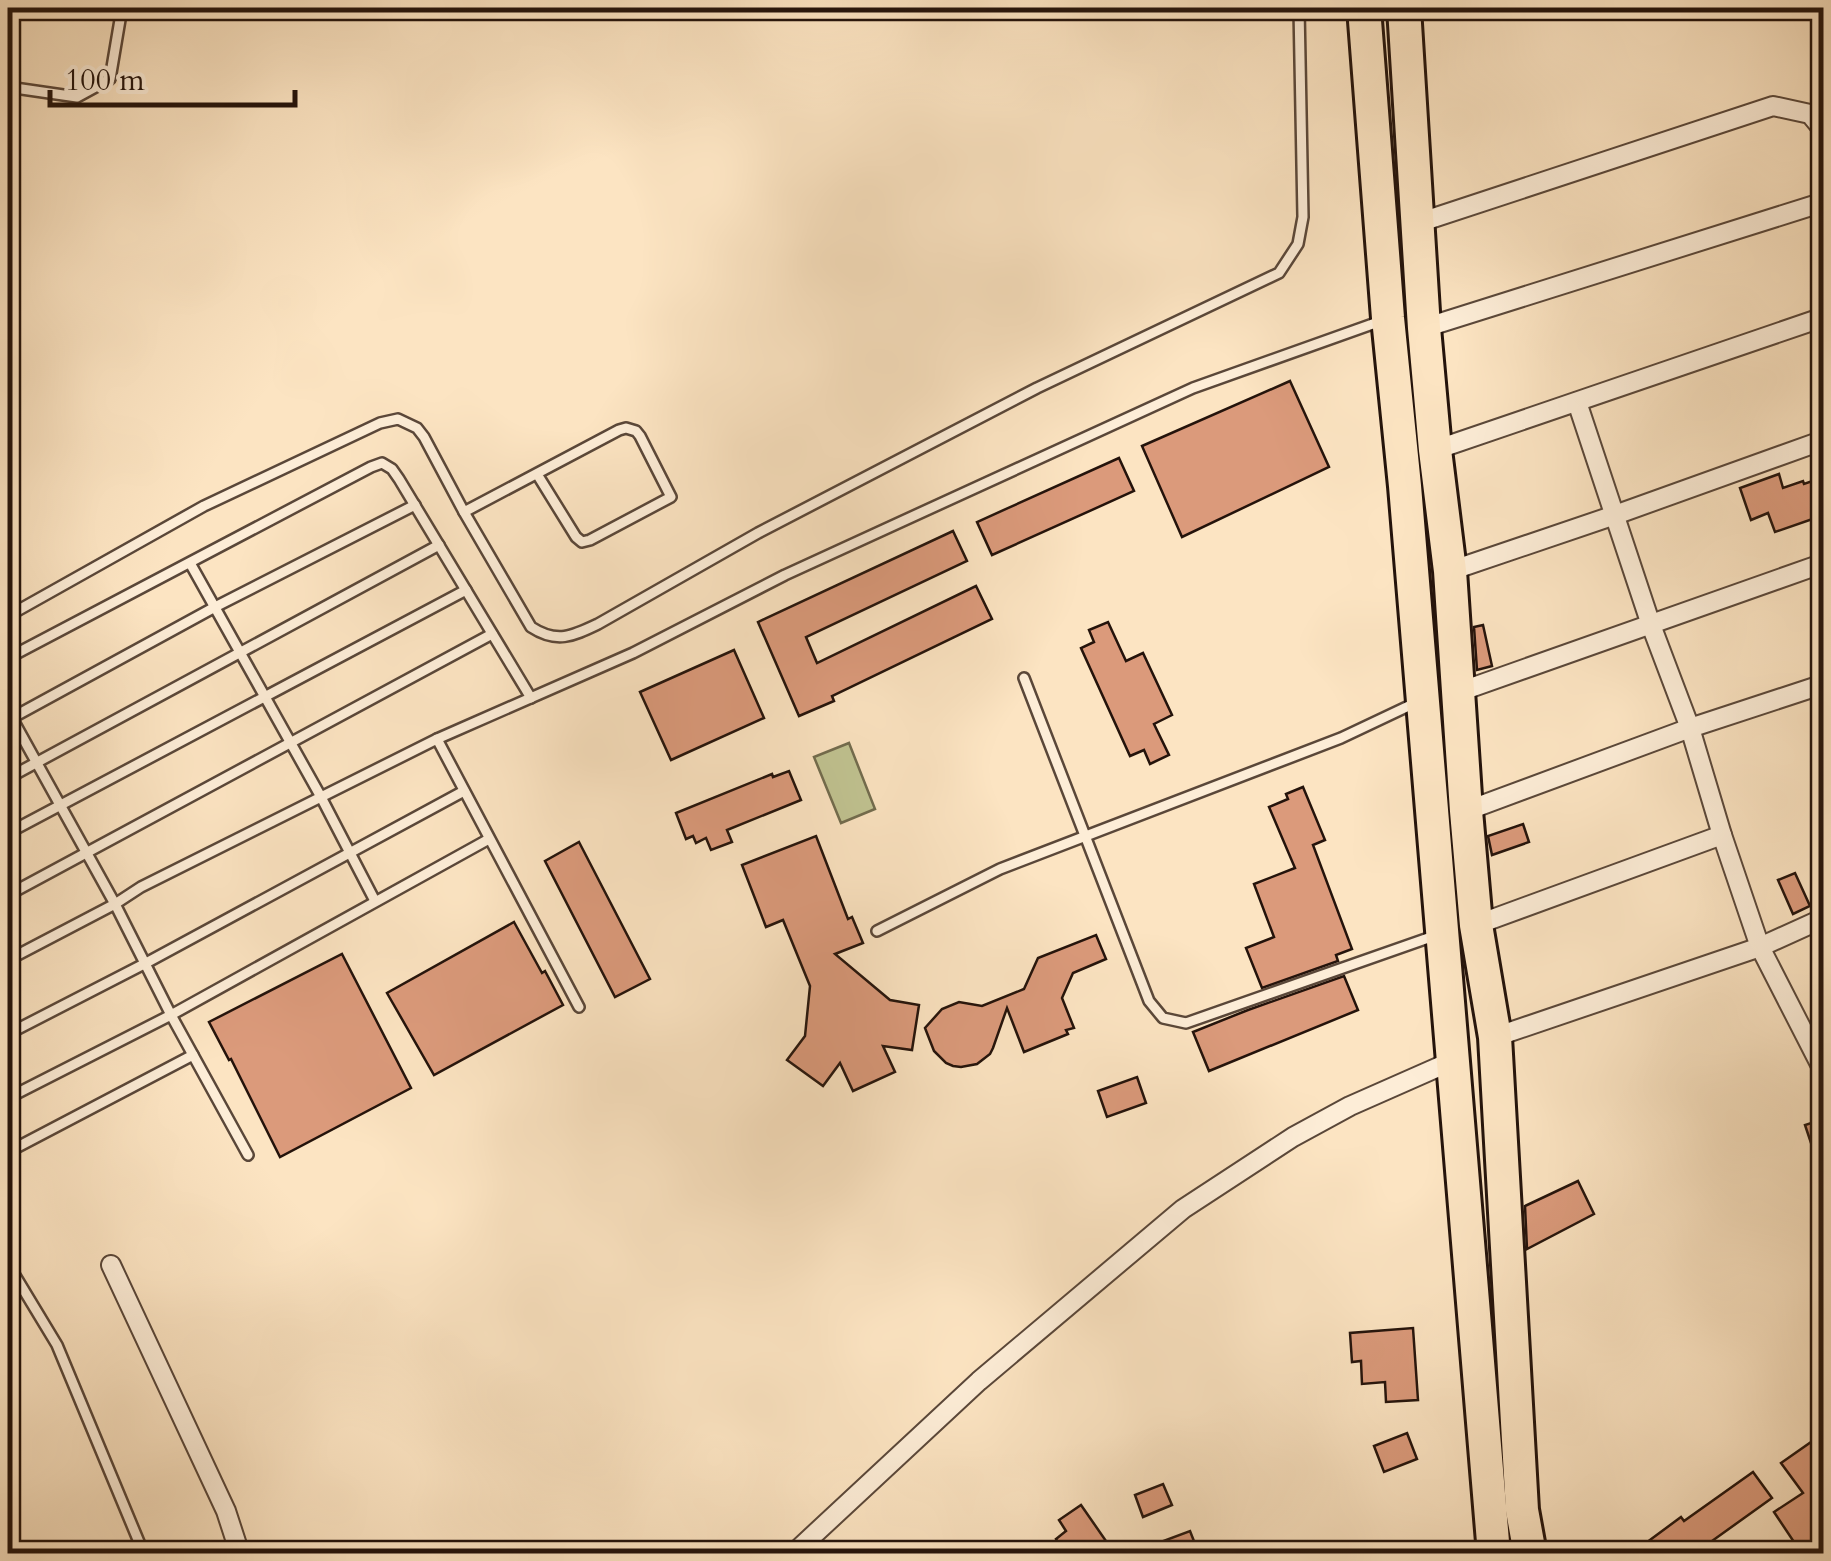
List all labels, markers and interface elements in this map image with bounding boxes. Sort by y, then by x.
scale bar [50,45,295,107]
text: 100 m [65,60,145,101]

